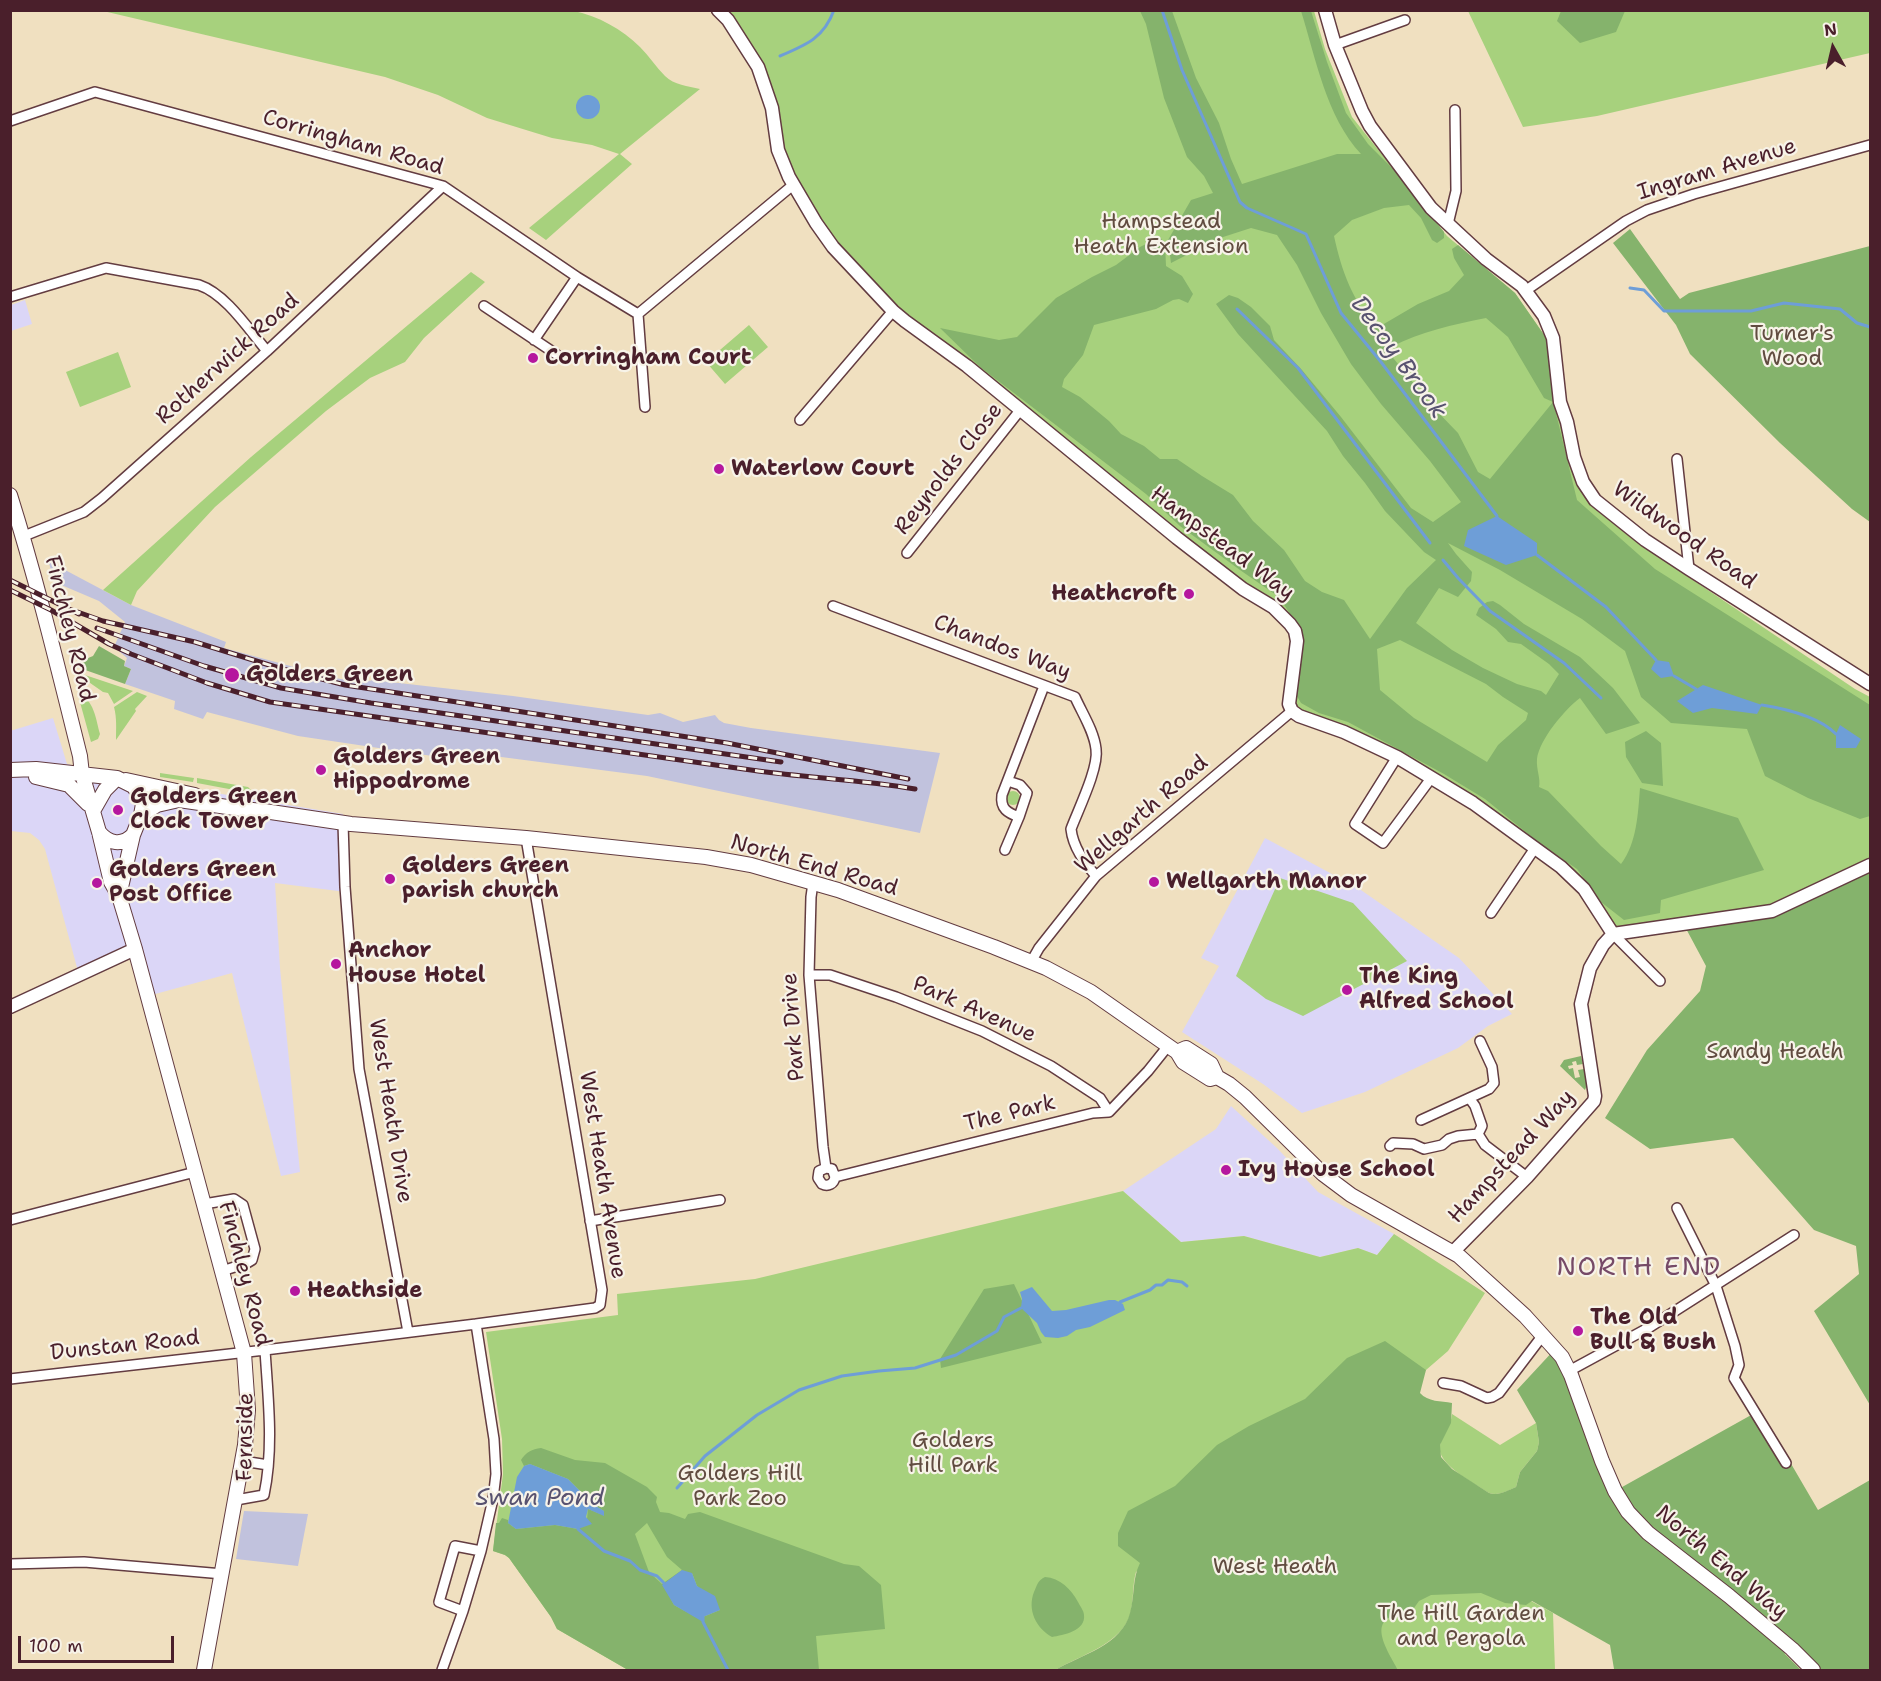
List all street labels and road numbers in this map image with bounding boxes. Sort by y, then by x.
street label: Corringham Road [260,105,446,181]
street label: Ingram Avenue [1634,133,1800,207]
street label: Rotherwick Road [151,288,305,430]
street label: Reynolds Close [889,398,1009,540]
street label: Wildwood Road [1607,477,1761,595]
street label: Hampstead Way [1145,481,1299,607]
street label: Finchley Road [38,553,100,705]
street label: Chandos Way [930,610,1074,686]
street label: Wellgarth Road [1070,750,1214,880]
street label: North End Road [727,829,901,903]
street label: Park Avenue [908,971,1040,1049]
street label: Park Drive [777,972,811,1082]
street label: West Heath Drive [362,1017,418,1205]
street label: West Heath Avenue [573,1069,631,1281]
street label: Hampstead Way [1443,1085,1581,1229]
street label: The Park [962,1090,1058,1138]
street label: Finchley Road [212,1198,276,1350]
street label: Dunstan Road [49,1325,201,1367]
street label: Fernside [232,1392,260,1482]
street label: North End Way [1650,1500,1792,1626]

